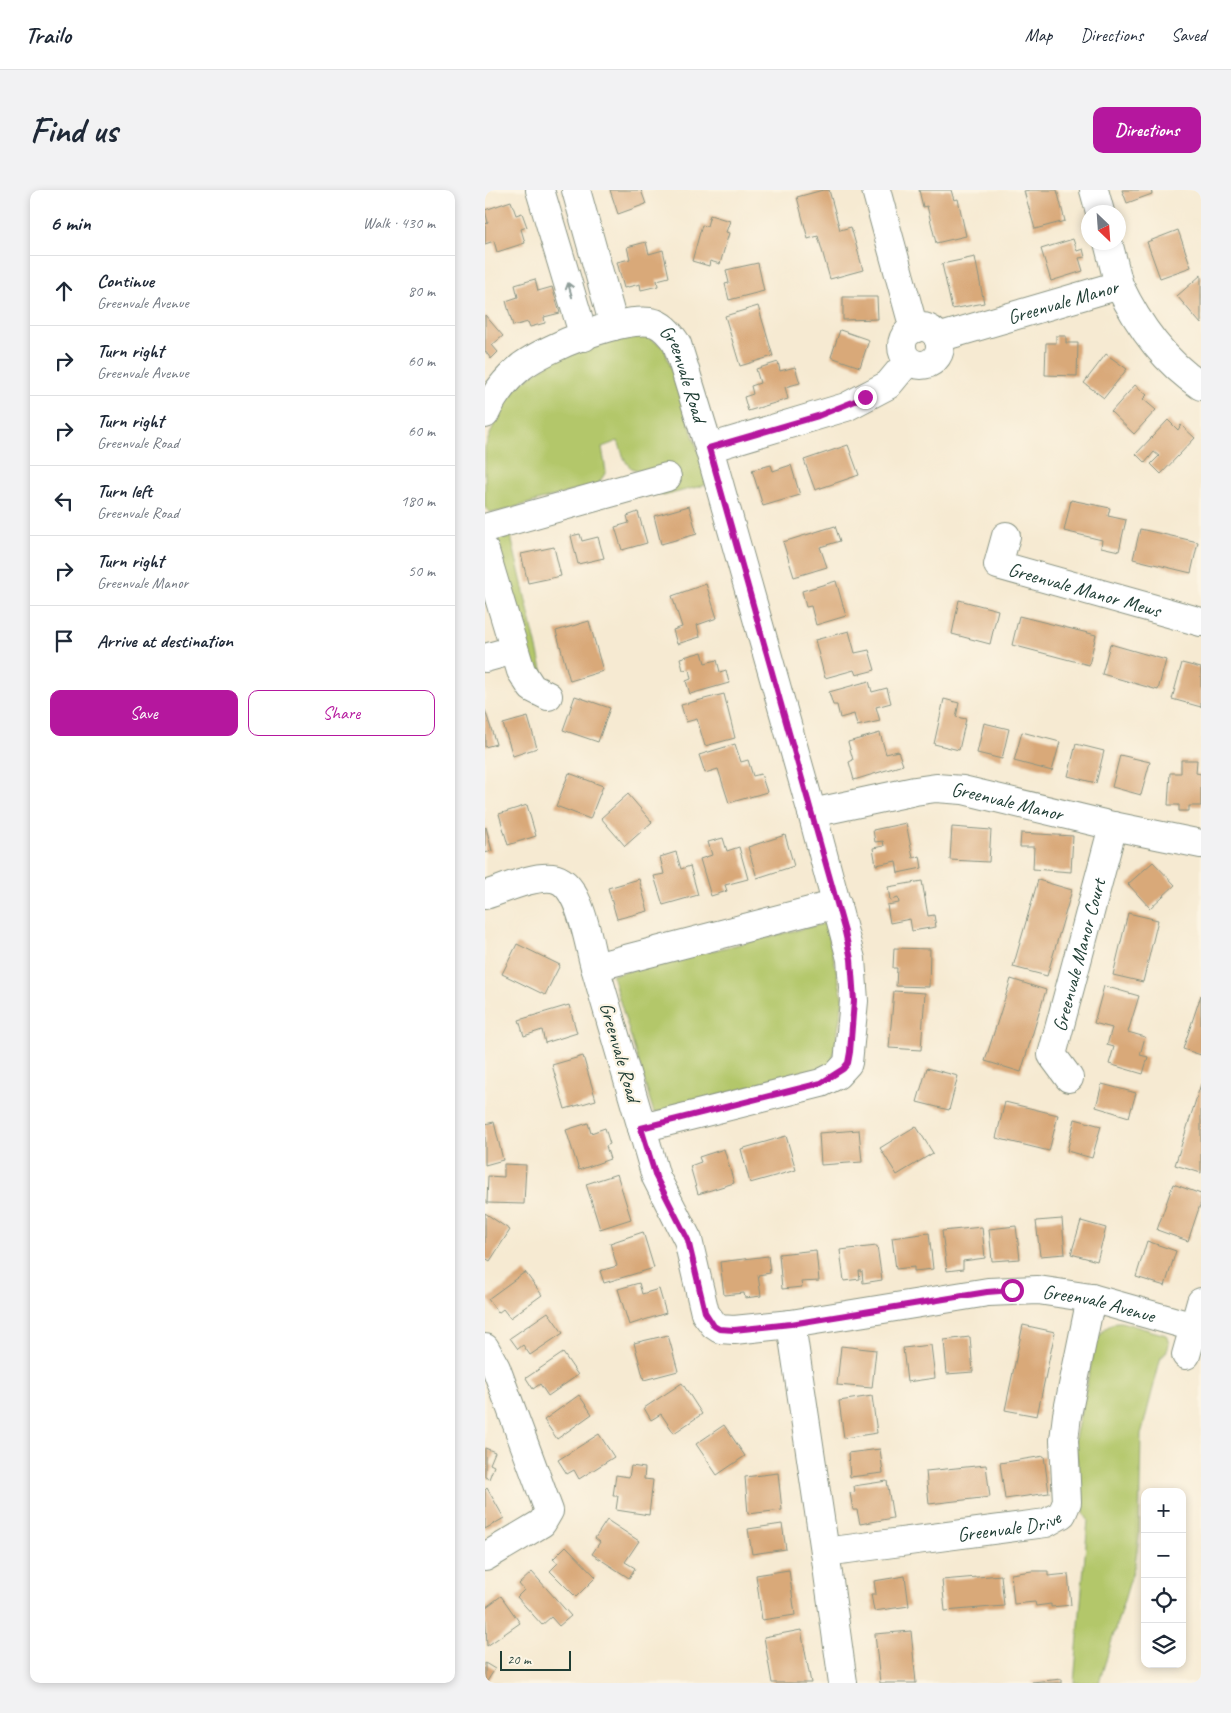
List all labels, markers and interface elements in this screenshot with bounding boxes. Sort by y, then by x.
text: Trailo [25,20,71,50]
text: Map [1025,24,1052,46]
text: Directions [1080,24,1143,46]
text: Saved [1171,24,1206,46]
button: Directions [1093,107,1201,153]
text: Find us [30,108,117,153]
north arrow [1081,205,1126,250]
text: 6 min [50,210,91,236]
text: Walk · 430 m [363,213,435,233]
text: Continue [97,269,154,293]
street label: Greenvale Manor [1004,273,1123,330]
icon: ahead [50,277,78,305]
text: 80 m [408,281,435,301]
one-way arrow [564,282,574,298]
text: Greenvale Avenue [97,293,189,313]
street label: Greenvale Road [655,319,714,428]
text: Turn right [97,339,164,363]
icon: right [50,347,78,375]
text: 60 m [408,351,435,371]
text: Greenvale Avenue [97,363,189,383]
route end [854,386,877,409]
text: Turn right [97,409,164,433]
icon: right [50,417,78,445]
text: 60 m [408,421,435,441]
text: Greenvale Road [97,433,179,453]
text: Turn left [97,479,152,503]
icon: left [50,487,78,515]
text: 180 m [401,491,435,511]
text: Greenvale Road [97,503,179,523]
text: Turn right [97,549,164,573]
street label: Greenvale Manor Mews [1006,556,1166,623]
icon: right [50,557,78,585]
text: 50 m [408,561,435,581]
text: Greenvale Manor [97,573,188,593]
icon: arrive [50,627,78,655]
text: Arrive at destination [97,629,233,653]
button: Save [50,690,238,736]
button: Share [248,690,435,736]
street label: Greenvale Manor [950,777,1067,826]
street label: Greenvale Manor Court [1046,874,1112,1034]
street label: Greenvale Road [594,999,647,1108]
street label: Greenvale Avenue [1041,1278,1159,1328]
route start [1001,1279,1024,1302]
map controls [1141,1488,1186,1668]
button: + [1141,1488,1186,1533]
street label: Greenvale Drive [956,1504,1066,1547]
button: − [1141,1533,1186,1578]
button: locate [1141,1578,1186,1623]
button: layers [1141,1623,1186,1668]
scale bar [500,1648,571,1671]
text: 20 m [507,1651,531,1668]

